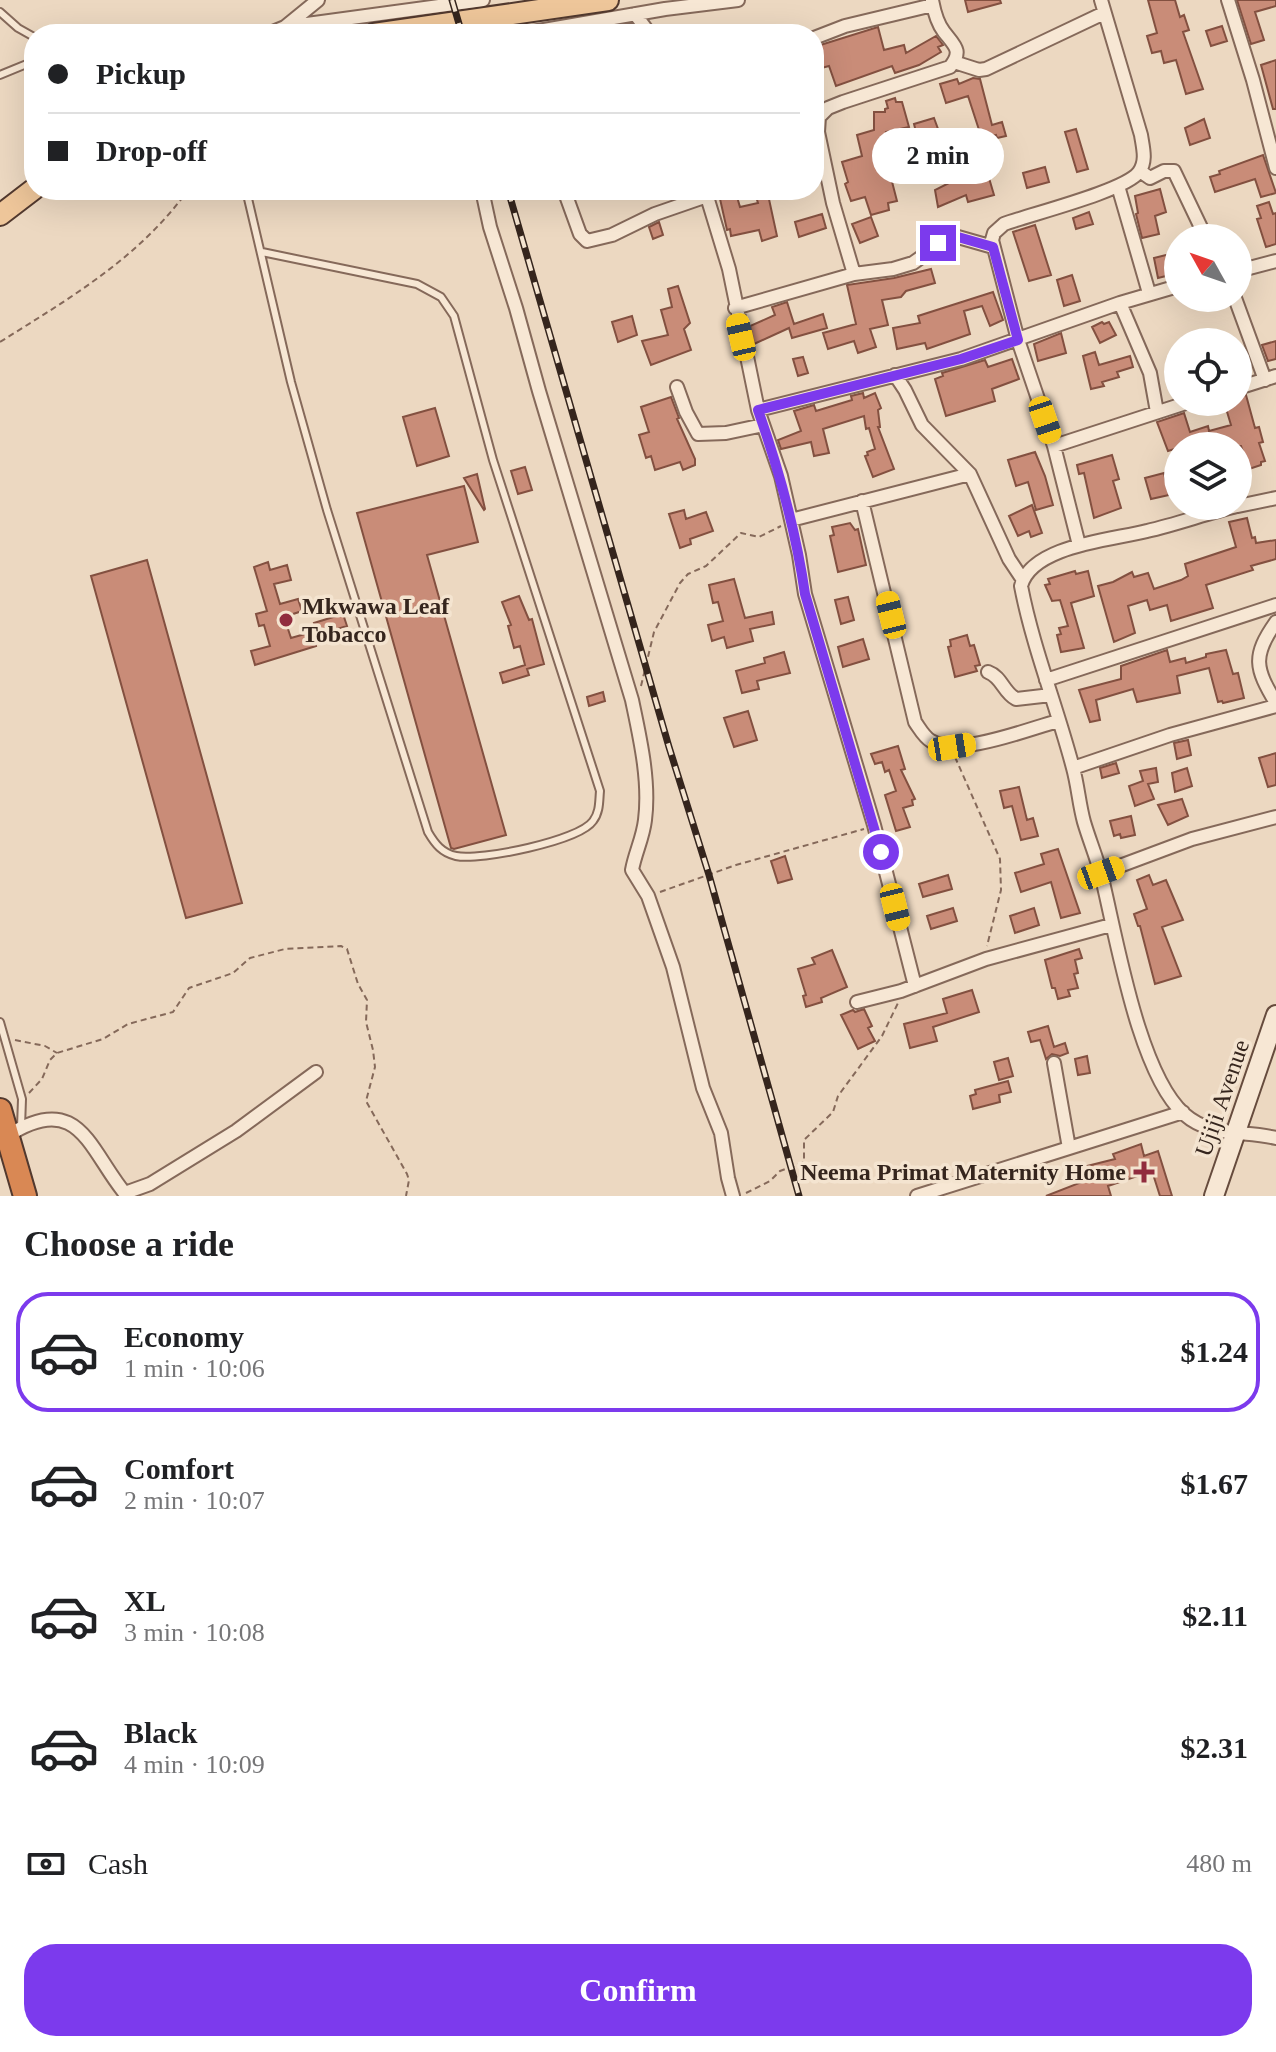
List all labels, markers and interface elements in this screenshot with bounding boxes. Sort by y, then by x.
text: Pickup [96,57,186,90]
callout: 2 min [872,127,1004,183]
text: Drop-off [96,134,207,167]
text: 2 min [907,141,969,170]
north arrow [1164,224,1252,312]
map controls [1164,224,1252,520]
route end [920,225,956,261]
car [724,311,758,363]
button: locate [1164,328,1252,416]
car [1026,393,1064,447]
button: layers [1164,432,1252,520]
car [874,589,908,641]
place label: Mkwawa Leaf Tobacco [302,593,450,647]
marker: Mkwawa Leaf Tobacco [277,611,295,629]
car [926,731,978,763]
route start [863,834,899,870]
car [1074,854,1128,892]
car [878,881,912,933]
street label: Ujiji Avenue [1190,1036,1254,1160]
place label: Neema Primat Maternity Home [800,1159,1126,1185]
marker: Neema Primat Maternity Home [1133,1161,1155,1183]
text: Choose a ride [24,1224,234,1264]
icon: car [28,1316,100,1388]
text: Economy [124,1320,244,1353]
text: $1.24 [1181,1335,1248,1368]
text: 1 min · 10:06 [124,1354,265,1383]
icon: car [28,1448,100,1520]
text: Comfort [124,1452,234,1485]
text: $1.67 [1181,1467,1248,1500]
text: 2 min · 10:07 [124,1486,265,1515]
icon: car [28,1580,100,1652]
text: XL [124,1584,166,1617]
text: $2.11 [1182,1599,1248,1632]
text: 3 min · 10:08 [124,1618,265,1647]
icon: car [28,1712,100,1784]
text: Black [124,1716,197,1749]
text: $2.31 [1181,1731,1248,1764]
text: 4 min · 10:09 [124,1750,265,1779]
icon: cash [24,1842,68,1886]
text: Cash [88,1847,148,1880]
text: 480 m [1186,1849,1252,1878]
button: Confirm [24,1944,1252,2036]

